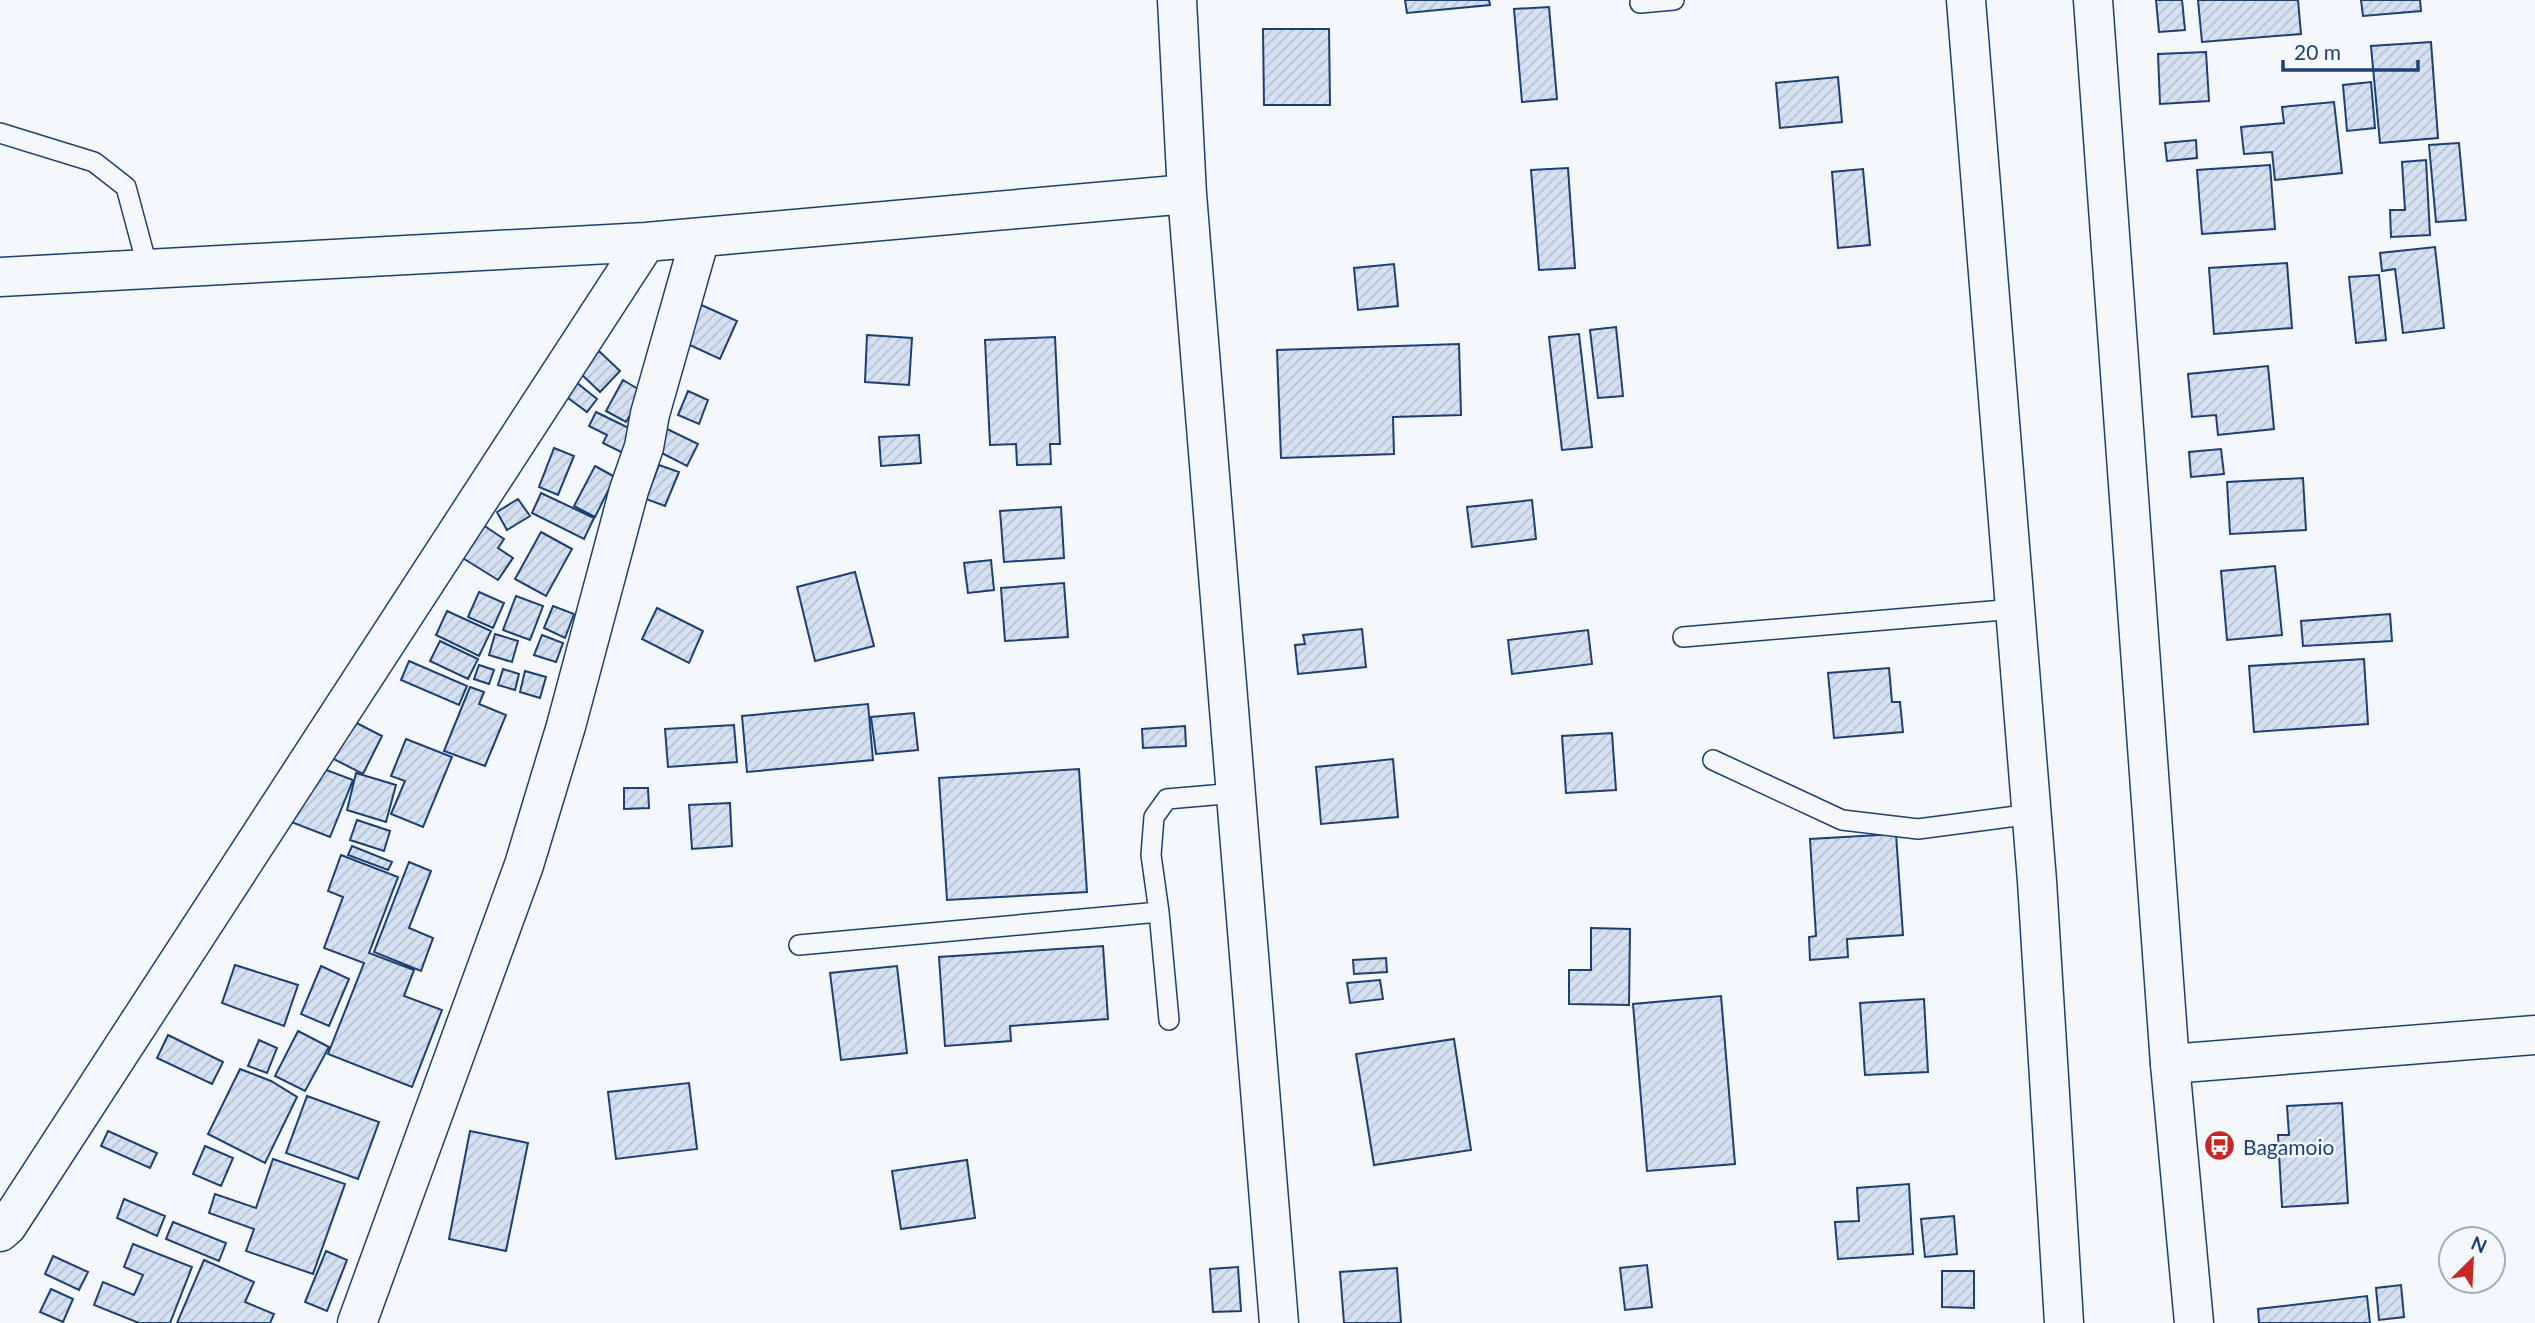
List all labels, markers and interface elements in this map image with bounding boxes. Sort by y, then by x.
scale bar [2283,28,2418,72]
text: 20 m [2294,39,2341,64]
bus stop icon: Bagamoio [2203,1129,2237,1163]
place label: Bagamoio [2243,1134,2334,1159]
north arrow [2437,1225,2507,1295]
text: N [2468,1231,2490,1257]

